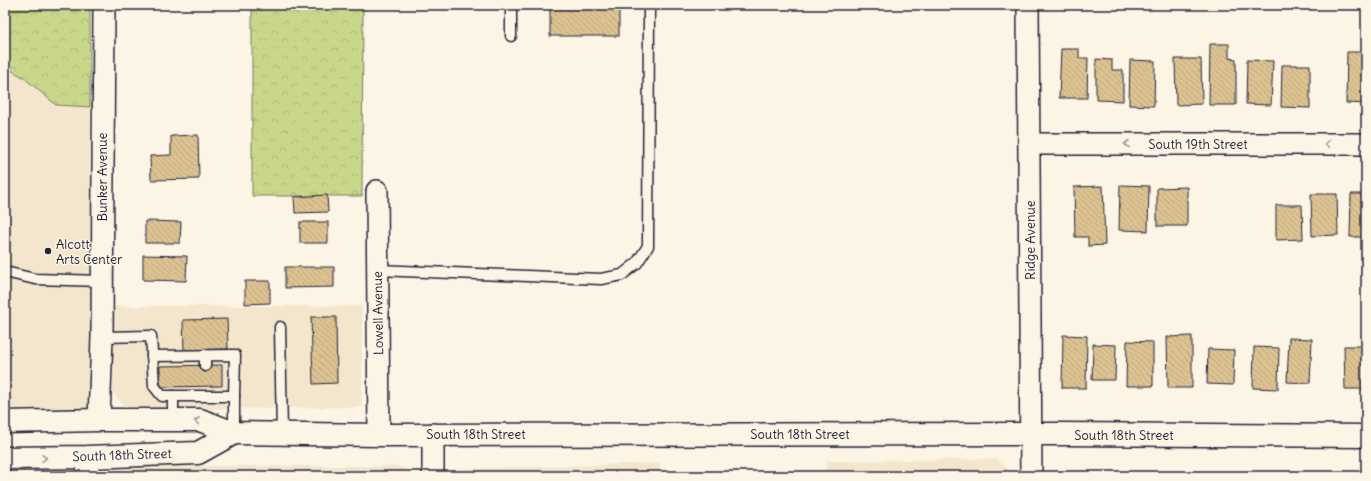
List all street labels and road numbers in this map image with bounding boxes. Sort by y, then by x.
street label: Bunker Avenue [94,132,111,222]
street label: South 19th Street [1148,136,1248,153]
street label: Ridge Avenue [1022,200,1039,280]
street label: Lowell Avenue [369,271,387,355]
street label: South 18th Street [426,426,526,443]
street label: South 18th Street [750,426,850,443]
street label: South 18th Street [1074,427,1174,444]
street label: South 18th Street [72,445,173,465]

